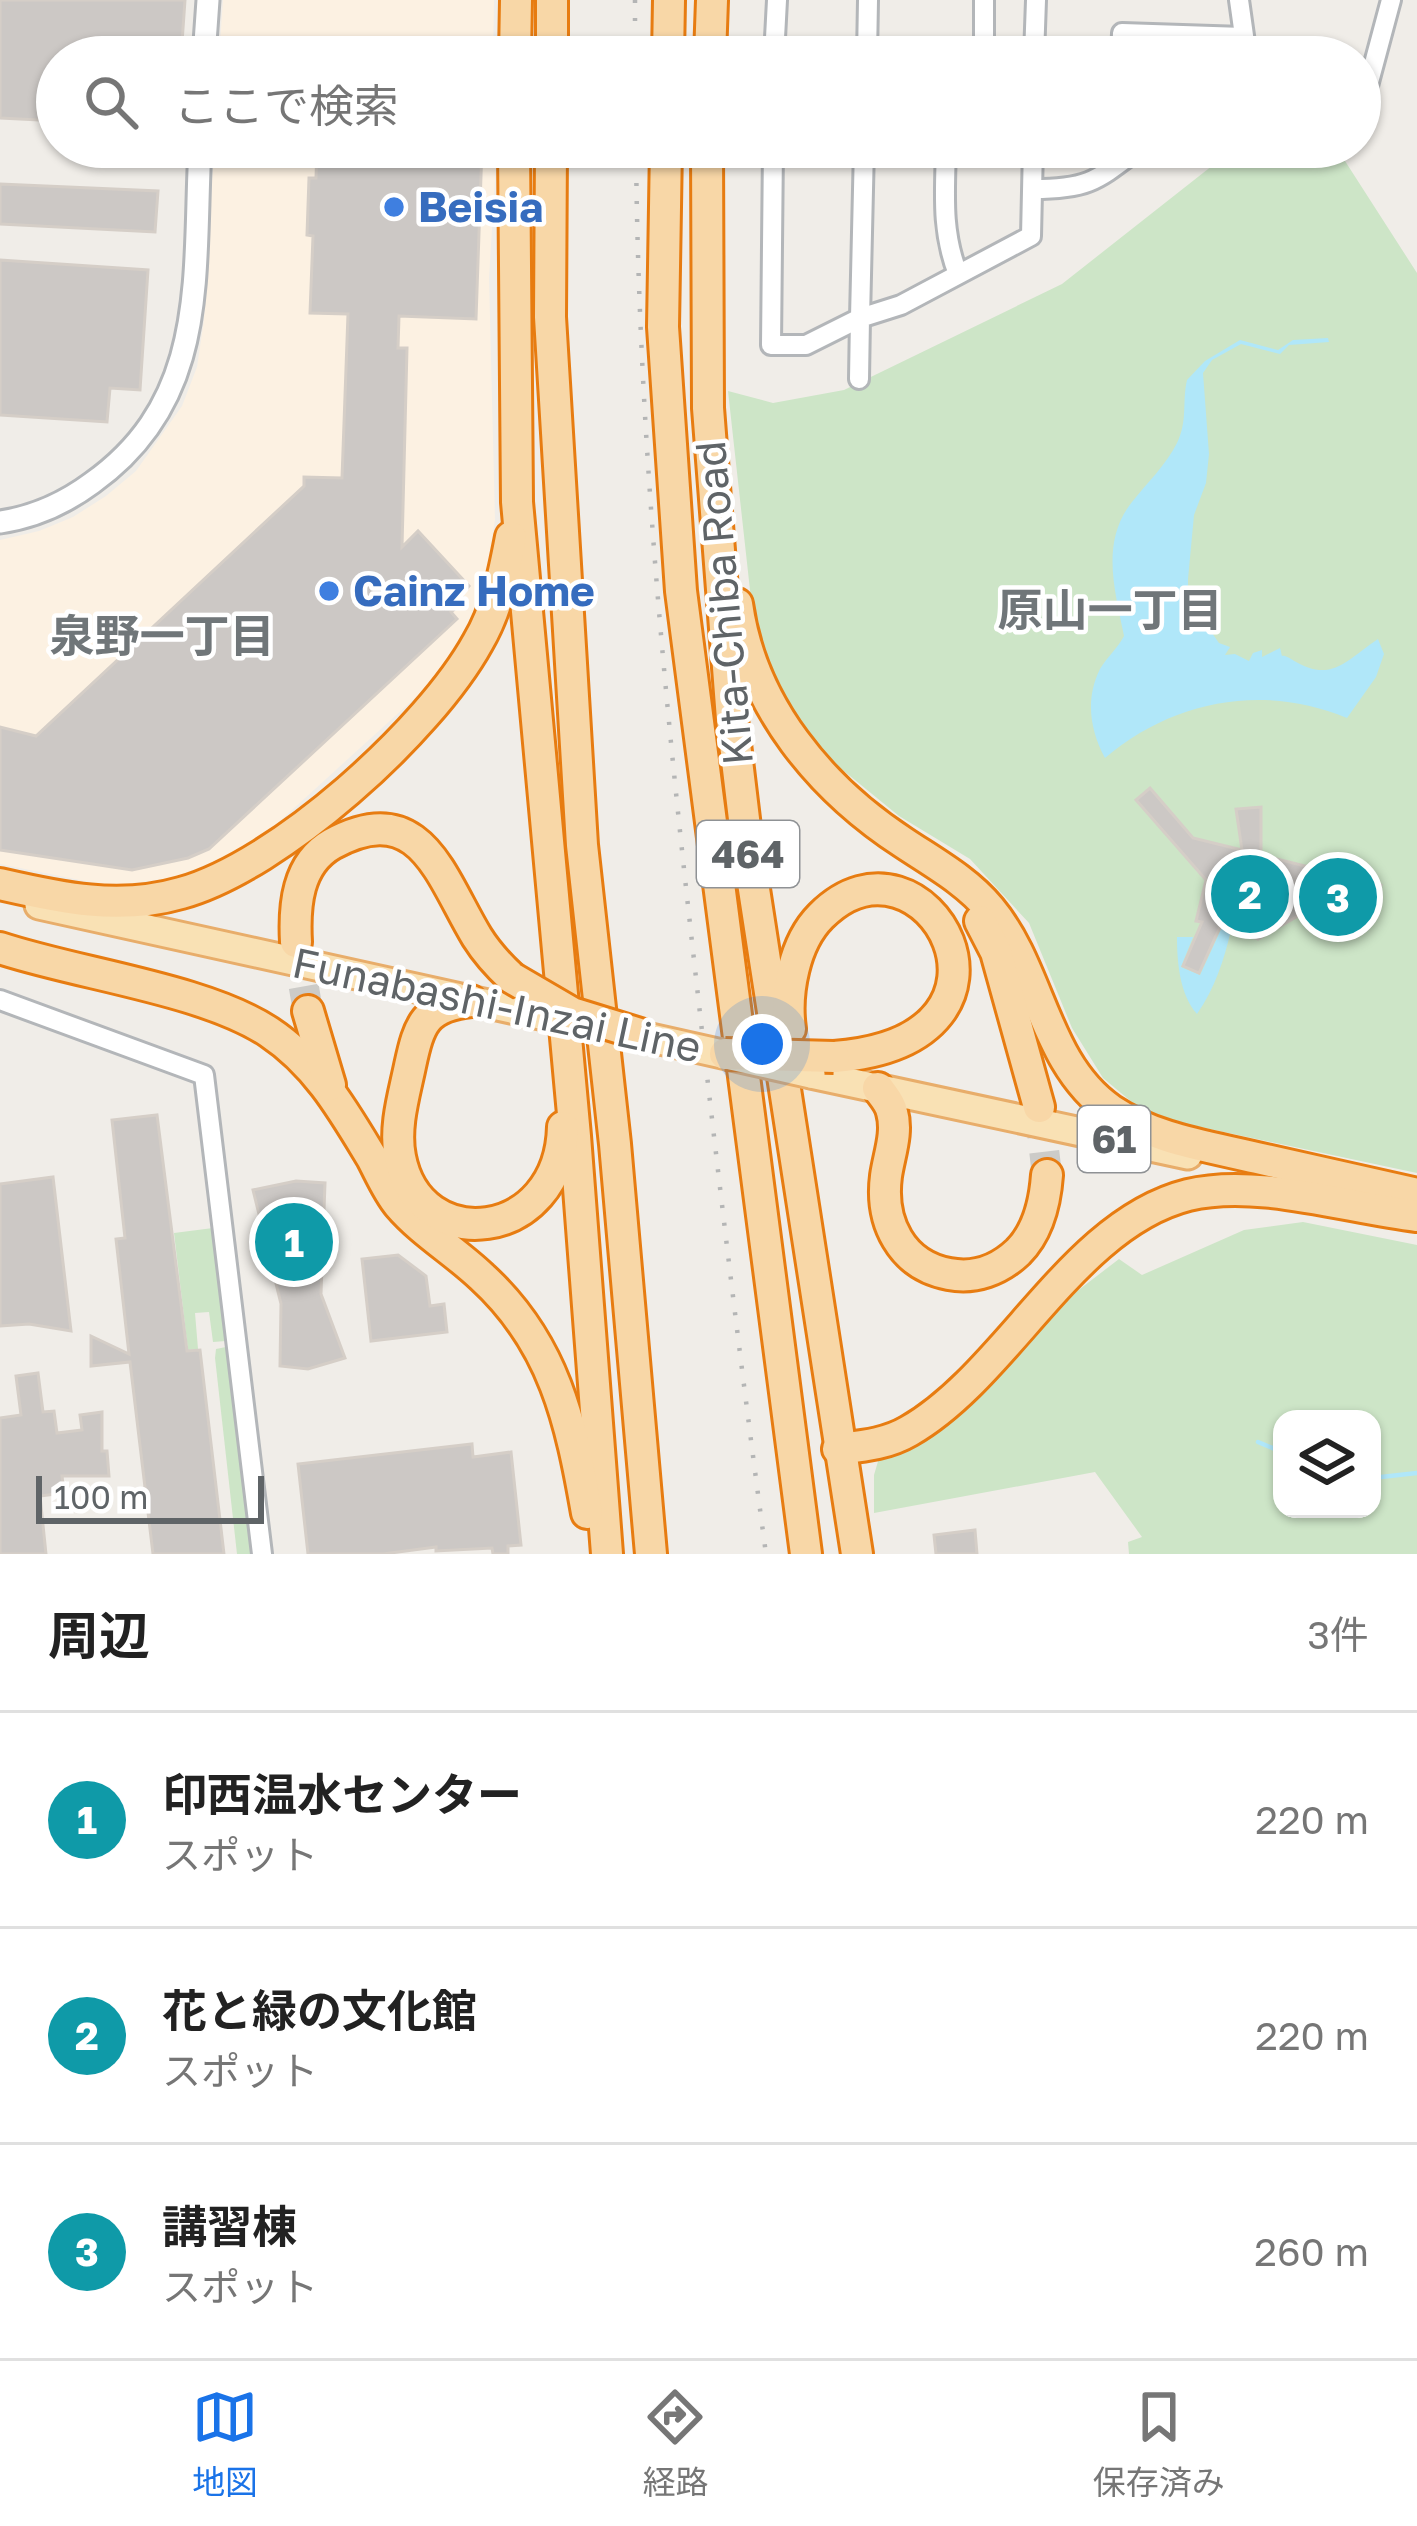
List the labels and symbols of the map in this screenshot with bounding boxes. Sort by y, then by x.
place label: Beisia [418,181,543,231]
marker: Beisia [381,194,407,220]
street label: Kita-Chiba Road [684,439,762,767]
place label: Cainz Home [353,565,595,615]
marker: Cainz Home [316,578,342,604]
district label: 原山一丁目 [997,582,1223,636]
district label: 泉野一丁目 [49,608,275,662]
road number: 464 [697,821,799,887]
pin: 2 [1211,849,1289,939]
pin: 3 [1299,852,1377,942]
street label: Funabashi-Inzai Line [288,936,706,1072]
your location [732,1014,792,1074]
road number: 61 [1078,1106,1150,1172]
pin: 1 [255,1197,333,1287]
scale bar [36,1470,264,1523]

